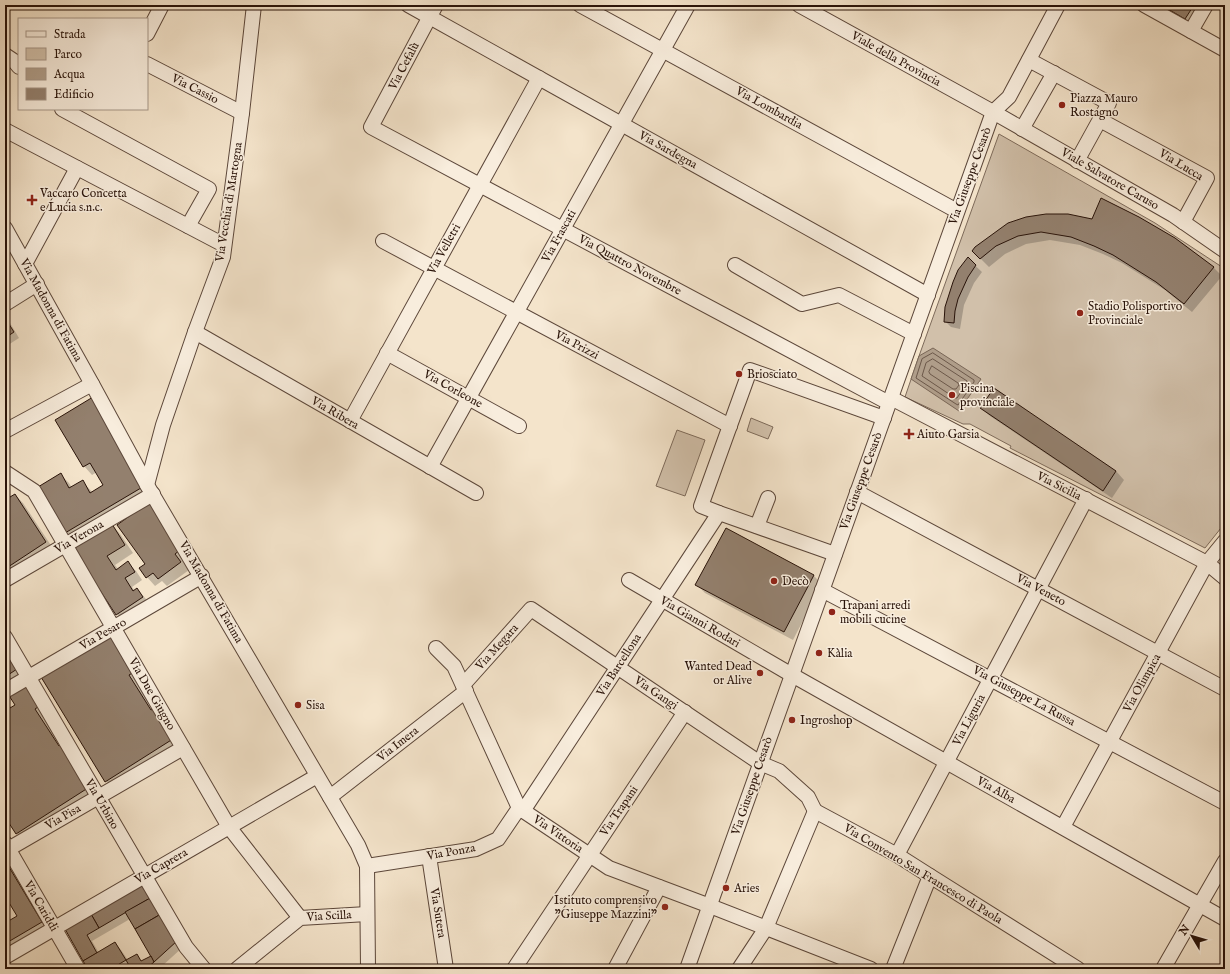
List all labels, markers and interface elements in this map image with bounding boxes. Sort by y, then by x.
legend [18,18,148,110]
text: Strada [54,27,86,42]
street label: Viale della Provincia [848,28,944,90]
street label: Via Cefalù [385,40,423,93]
text: Parco [54,47,83,62]
text: Acqua [53,67,85,83]
street label: Via Cassio [168,70,221,107]
street label: Via Lombardia [732,83,806,133]
text: Edificio [54,87,94,102]
place label: Piazza Mauro Rostagno [1070,91,1138,120]
marker: Piazza Mauro Rostagno [1057,100,1067,110]
street label: Via Giuseppe Cesarò [945,125,996,228]
street label: Via Sardegna [635,127,701,173]
street label: Via Vecchia di Martogna [212,140,246,264]
street label: Viale Salvatore Caruso [1057,144,1162,213]
street label: Via Lucca [1155,145,1207,184]
place label: Vaccaro Concetta e Lucia s.n.c. [39,186,128,215]
marker: Vaccaro Concetta e Lucia s.n.c. [27,195,37,205]
street label: Via Frascati [538,207,580,266]
street label: Via Velletri [424,221,464,278]
street label: Via Quattro Novembre [575,231,685,299]
street label: Via Madonna di Fatima [16,255,86,365]
place label: Stadio Polisportivo Provinciale [1088,299,1183,328]
marker: Stadio Polisportivo Provinciale [1075,308,1085,318]
street label: Via Prizzi [552,327,602,363]
street label: Via Corleone [420,366,486,412]
place label: Briosciato [747,367,798,382]
marker: Briosciato [734,369,744,379]
place label: Piscina provinciale [960,381,1015,411]
marker: Piscina provinciale [947,390,957,400]
street label: Via Ribera [308,393,362,433]
place label: Aiuto Garsia [916,427,980,442]
marker: Aiuto Garsia [904,429,914,439]
street label: Via Giuseppe Cesarò [836,430,887,533]
street label: Via Sicilia [1033,468,1085,504]
street label: Via Verona [51,517,107,558]
street label: Via Madonna di Fatima [175,537,247,646]
street label: Via Veneto [1013,570,1069,610]
place label: Decò [782,574,809,589]
marker: Decò [769,576,779,586]
street label: Via Gianni Rodari [656,592,743,651]
place label: Trapani arredi mobili cucine [840,598,910,627]
marker: Trapani arredi mobili cucine [827,607,837,617]
street label: Via Pesaro [76,614,129,654]
street label: Via Megara [472,620,522,674]
street label: Via Barcellona [593,630,645,700]
place label: Kàlia [827,646,853,661]
marker: Kàlia [814,648,824,658]
street label: Via Olimpica [1119,650,1165,716]
street label: Via Due Giugno [125,654,179,733]
place label: Wanted Dead or Alive [684,659,753,688]
street label: Via Giuseppe La Russa [969,662,1079,731]
marker: Wanted Dead or Alive [755,668,765,678]
street label: Via Gangi [630,672,681,713]
street label: Via Liguria [949,691,989,749]
place label: Sisa [306,698,326,713]
marker: Sisa [293,700,303,710]
place label: Ingroshop [800,713,853,729]
marker: Ingroshop [787,715,797,725]
street label: Via Imera [374,723,422,765]
street label: Via Giuseppe Cesarò [728,734,777,838]
street label: Via Alba [973,773,1019,807]
street label: Via Urbino [81,775,123,832]
street label: Via Trapani [596,783,642,840]
street label: Via Pisa [42,800,84,834]
street label: Via Vittoria [529,811,587,857]
street label: Via Convento San Francesco di Paola [840,820,1006,928]
street label: Via Ponza [425,840,477,864]
street label: Via Caprera [131,844,191,889]
street label: Via Cariddi [20,877,62,934]
place label: Aries [733,881,759,896]
marker: Aries [721,883,731,893]
street label: Via Sutera [426,886,449,940]
place label: Istituto comprensivo "Giuseppe Mazzini" [554,893,658,923]
marker: Istituto comprensivo "Giuseppe Mazzini" [660,902,670,912]
street label: Via Scilla [305,907,353,925]
north arrow [1172,916,1212,956]
text: N [1176,922,1194,939]

